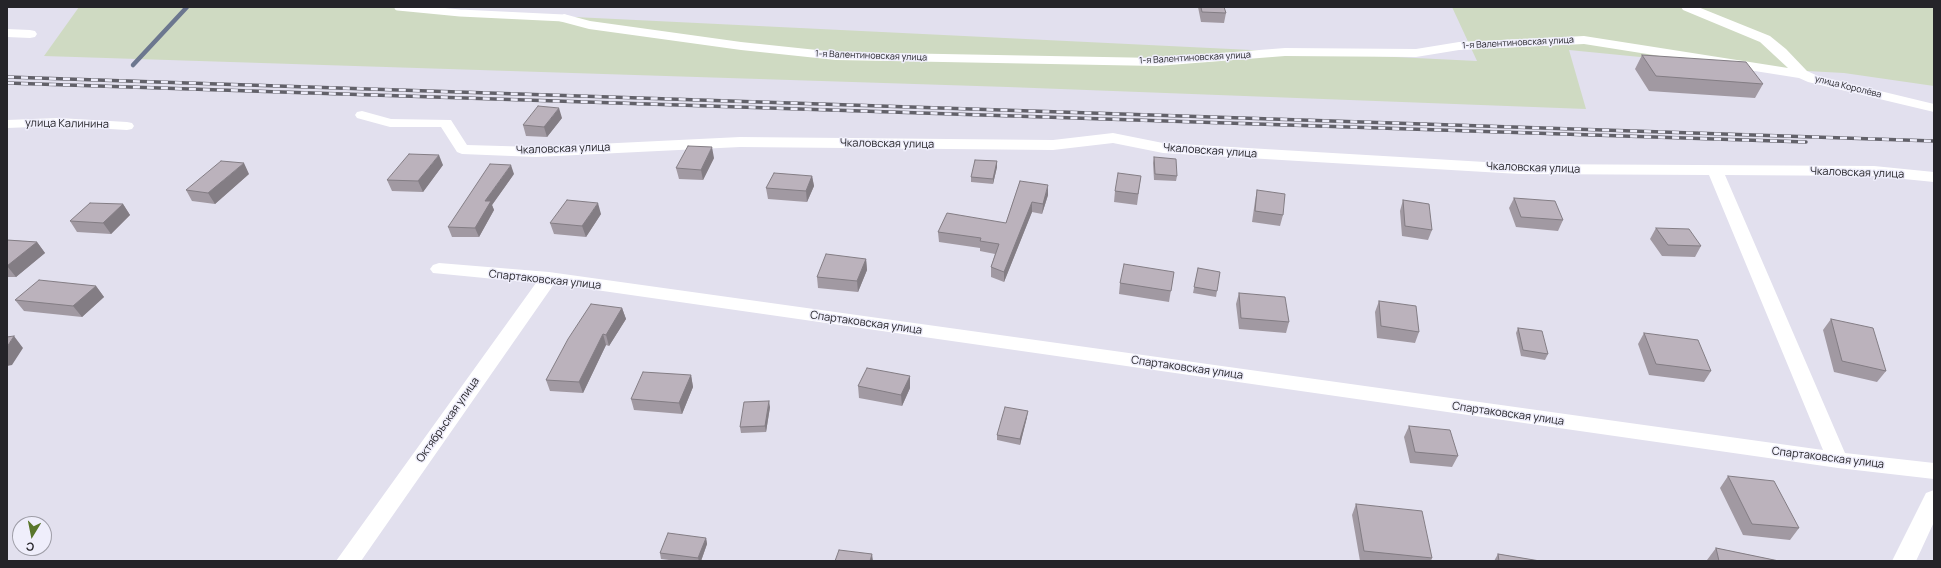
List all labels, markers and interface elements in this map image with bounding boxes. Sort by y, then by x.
street label: 1-я Валентиновская улица [1462,35,1574,51]
street label: 1-я Валентиновская улица [815,49,927,63]
street label: 1-я Валентиновская улица [1139,50,1251,66]
street label: улица Королёва [1813,73,1883,101]
street label: улица Калинина [25,117,109,131]
street label: Чкаловская улица [840,137,934,151]
street label: Чкаловская улица [516,141,610,157]
street label: Чкаловская улица [1162,141,1258,161]
street label: Чкаловская улица [1486,160,1580,176]
street label: Чкаловская улица [1810,165,1904,181]
street label: Спартаковская улица [488,268,602,292]
street label: Спартаковская улица [809,309,923,337]
street label: Спартаковская улица [1130,354,1244,382]
street label: Октябрьская улица [414,375,482,465]
street label: Спартаковская улица [1451,400,1565,428]
street label: Спартаковская улица [1771,445,1885,471]
north arrow [12,516,52,556]
text: С [25,539,35,555]

